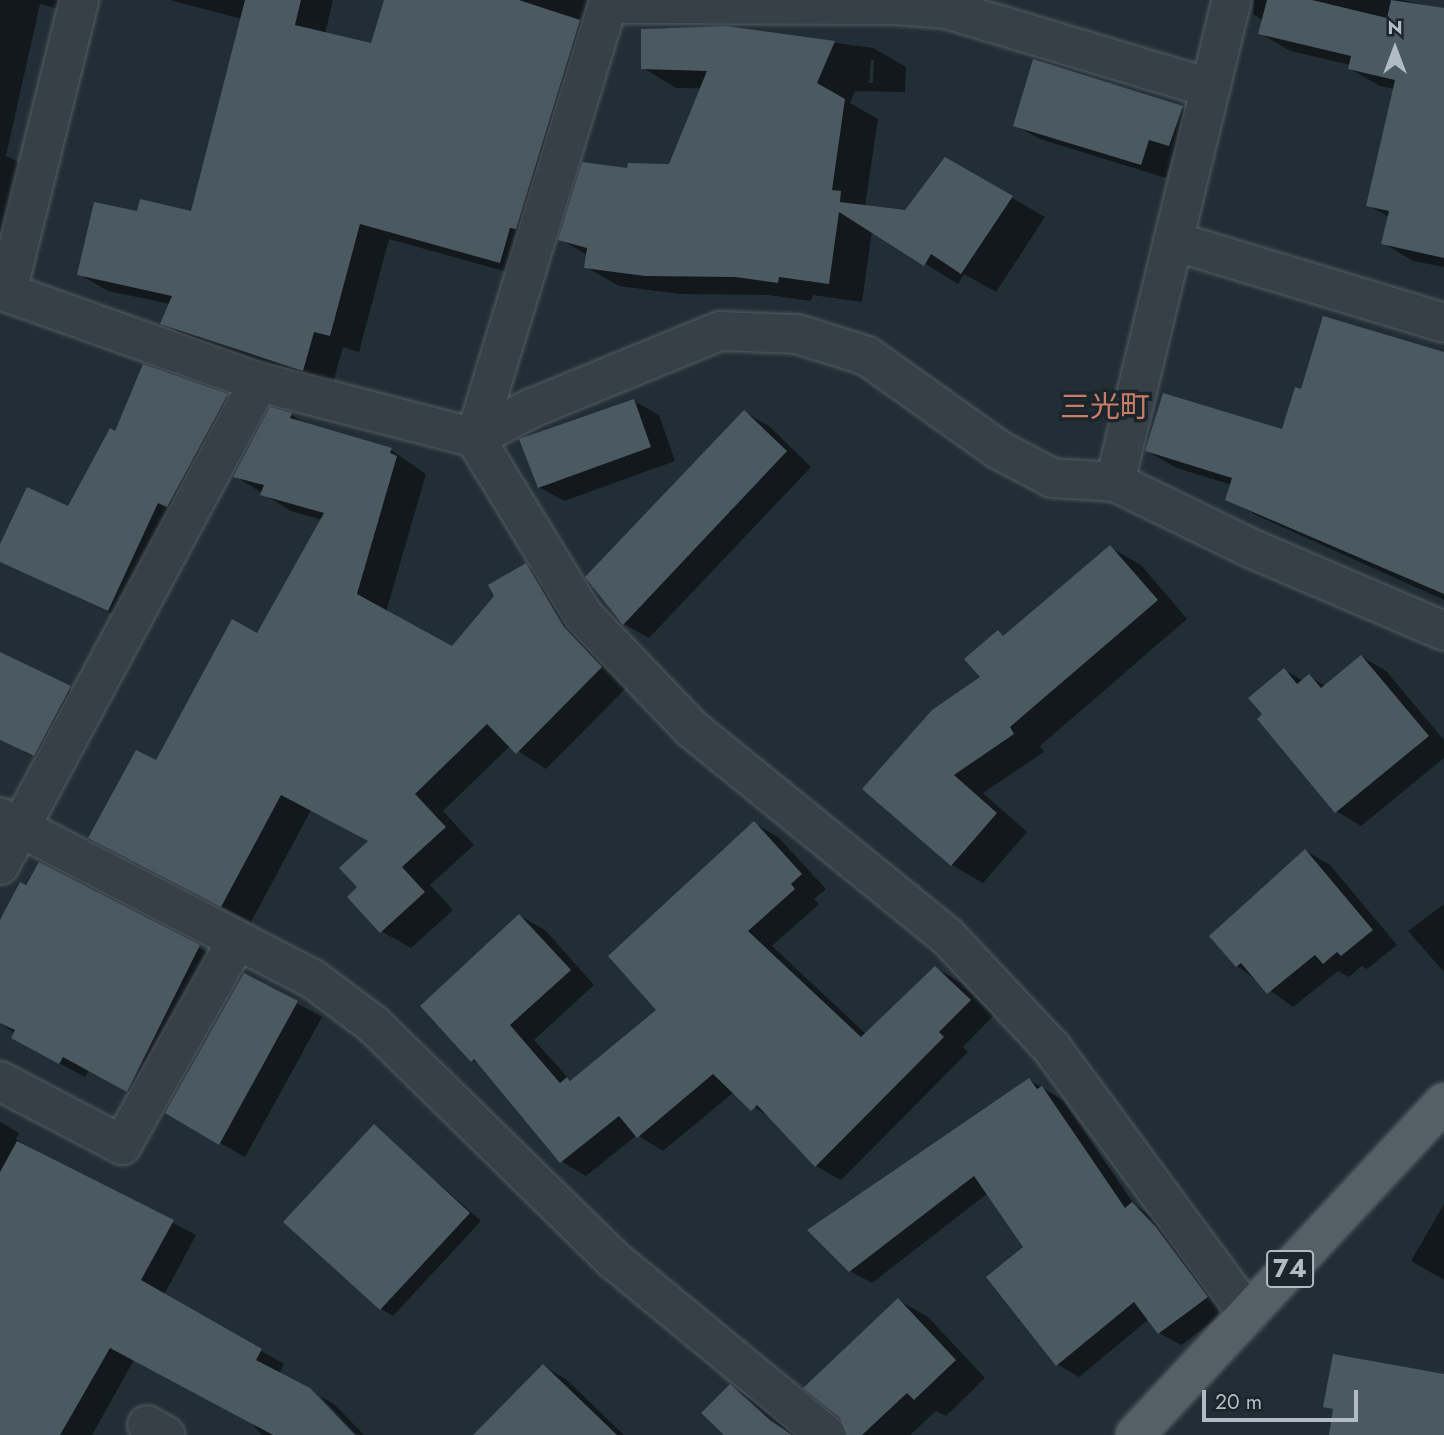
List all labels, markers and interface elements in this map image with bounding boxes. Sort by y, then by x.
north arrow [1360,14,1430,84]
text: N [1387,14,1403,41]
district label: 三光町 [1060,389,1150,425]
road number: 74 [1266,1246,1314,1292]
scale bar [1206,1376,1362,1420]
text: 20 m [1215,1387,1262,1417]

